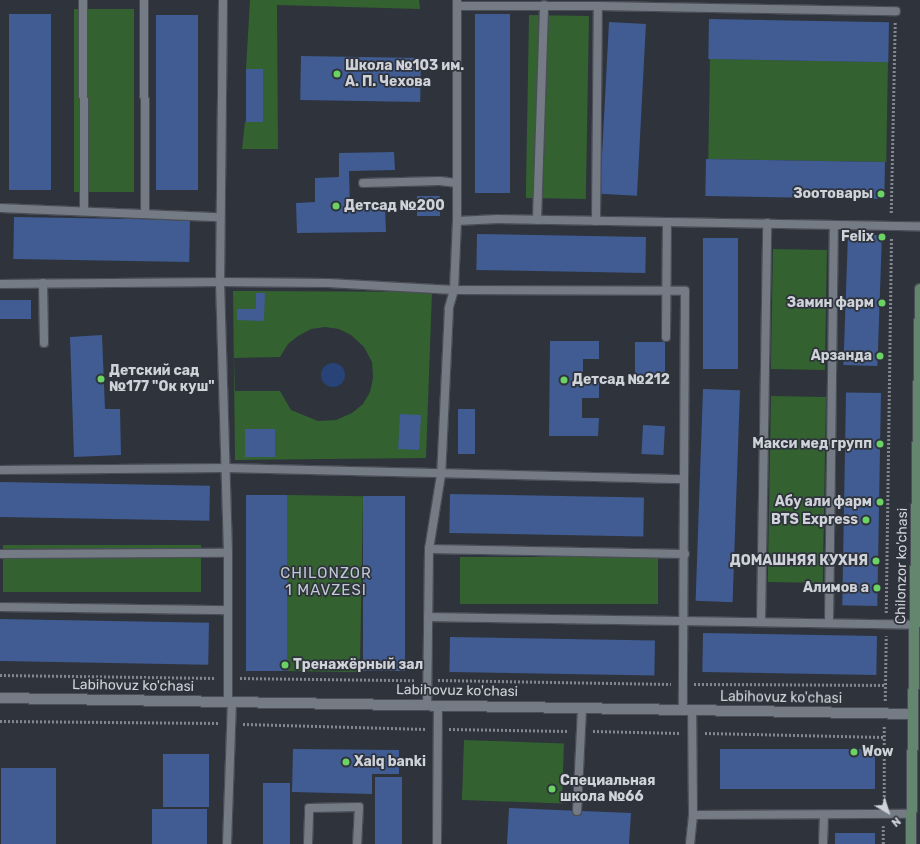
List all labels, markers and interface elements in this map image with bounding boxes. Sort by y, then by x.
place label: Школа №103 им. А. П. Чехова [345,58,464,90]
marker: Школа №103 им. А. П. Чехова [332,69,342,79]
place label: Зоотовары [793,186,873,202]
marker: Зоотовары [876,189,886,199]
place label: Детсад №200 [344,198,445,214]
marker: Детсад №200 [331,201,341,211]
place label: Felix [841,229,874,245]
marker: Felix [877,232,887,242]
place label: Замин фарм [787,295,874,311]
marker: Замин фарм [877,298,887,308]
place label: Арзанда [811,348,872,364]
marker: Арзанда [875,351,885,361]
place label: Детский сад №177 "Ок куш" [109,363,215,396]
place label: Детсад №212 [572,372,670,388]
marker: Детский сад №177 "Ок куш" [96,374,106,384]
marker: Детсад №212 [559,375,569,385]
place label: Макси мед групп [752,436,872,452]
marker: Макси мед групп [875,439,885,449]
place label: Абу али фарм [775,494,872,510]
marker: Абу али фарм [875,497,885,507]
street label: Chilonzor ko'chasi [893,508,911,624]
place label: BTS Express [771,512,858,528]
marker: BTS Express [861,515,871,525]
place label: ДОМАШНЯЯ КУХНЯ [730,553,868,569]
marker: ДОМАШНЯЯ КУХНЯ [871,556,881,566]
district label: CHILONZOR 1 MAVZESI [280,564,372,599]
place label: Алимов а [803,580,869,596]
marker: Алимов а [872,583,882,593]
place label: Тренажёрный зал [293,657,423,673]
marker: Тренажёрный зал [280,660,290,670]
street label: Labihovuz ko'chasi [72,677,194,695]
street label: Labihovuz ko'chasi [396,682,518,700]
street label: Labihovuz ko'chasi [720,689,842,707]
place label: Wow [862,744,893,760]
marker: Wow [849,747,859,757]
place label: Xalq banki [354,754,426,770]
marker: Xalq banki [341,757,351,767]
place label: Специальная школа №66 [560,773,656,806]
marker: Специальная школа №66 [547,784,557,794]
north arrow [868,792,908,832]
text: N [889,814,903,829]

